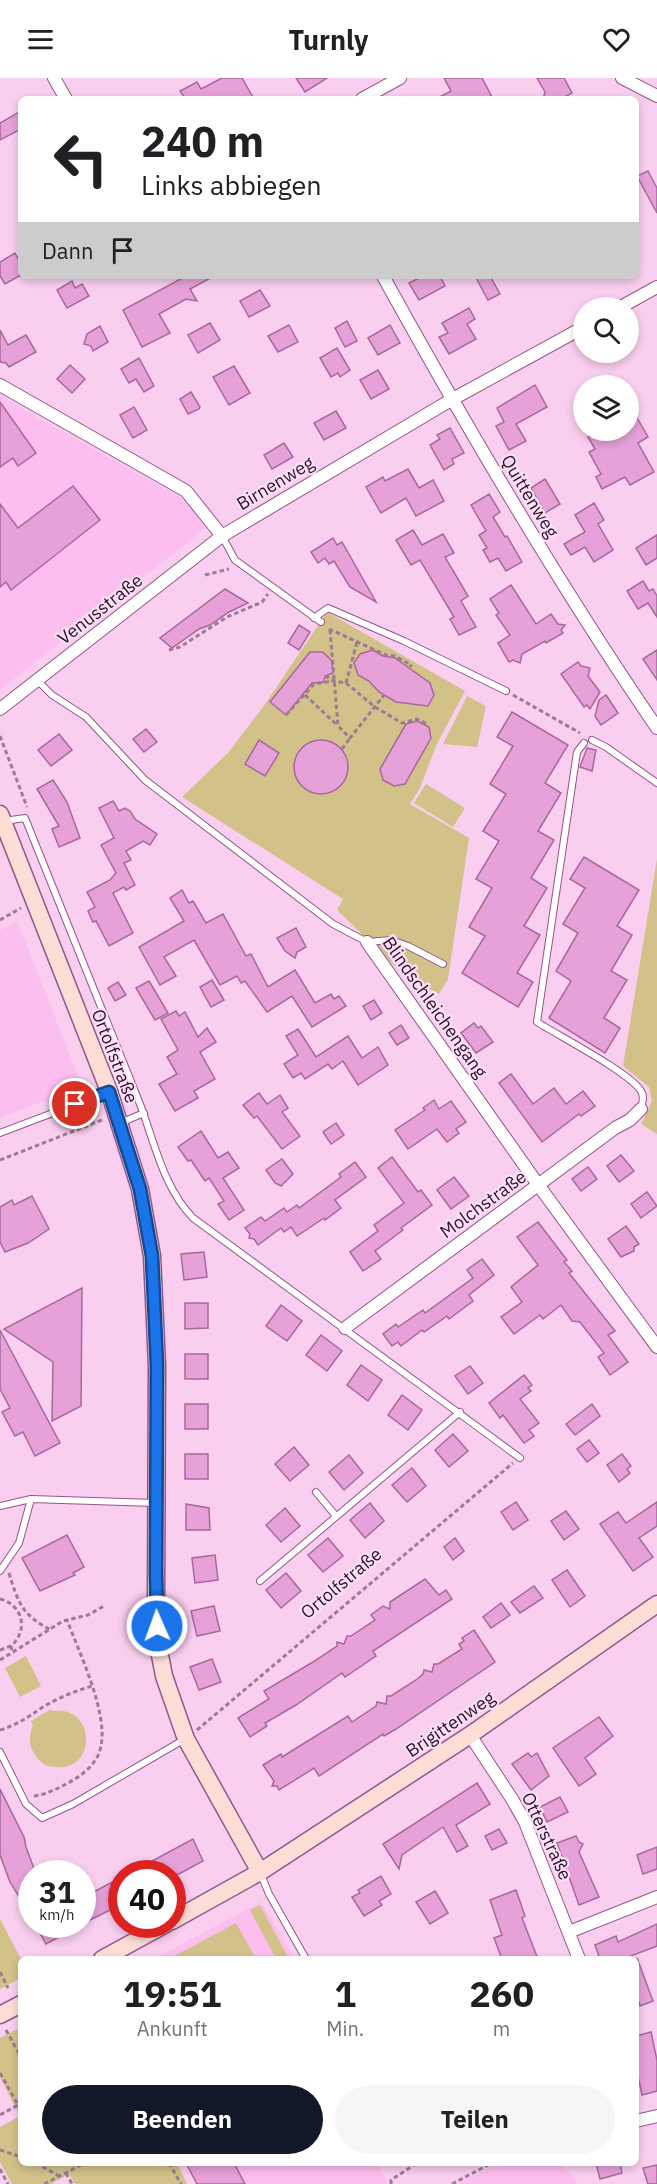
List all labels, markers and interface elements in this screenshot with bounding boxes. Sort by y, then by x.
text: Turnly [288,22,369,57]
icon: menu [24,23,57,56]
icon: heart [600,23,633,56]
text: 240 m [141,114,264,169]
icon: left [42,120,120,198]
text: Links abbiegen [141,167,322,202]
icon: arrive [106,234,139,267]
text: Dann [42,236,94,265]
map controls [573,297,639,441]
button: search [573,297,639,363]
button: layers [573,375,639,441]
street label: Quittenweg [496,450,564,542]
street label: Birnenweg [232,451,318,515]
street label: Venusstraße [53,568,147,649]
street label: Blindschleichengang [378,932,493,1083]
street label: Ortolfstraße [87,1006,144,1106]
pin [49,1078,100,1129]
icon: arrive [58,1087,91,1120]
street label: Molchstraße [435,1165,531,1243]
street label: Ortolfstraße [296,1542,386,1624]
position arrow [125,1594,189,1658]
street label: Brigittenweg [401,1686,499,1762]
street label: Otterstraße [517,1788,577,1884]
speed limit sign: 40 [108,1860,186,1938]
text: 31 [39,1872,75,1911]
text: km/h [39,1905,75,1924]
text: 19:51 [123,1970,221,2017]
text: 1 [334,1970,356,2017]
text: 260 [469,1970,534,2017]
text: Ankunft [137,2015,207,2042]
text: Min. [326,2015,364,2042]
text: m [493,2015,510,2042]
button: Beenden [42,2085,323,2154]
button: Teilen [335,2085,615,2154]

